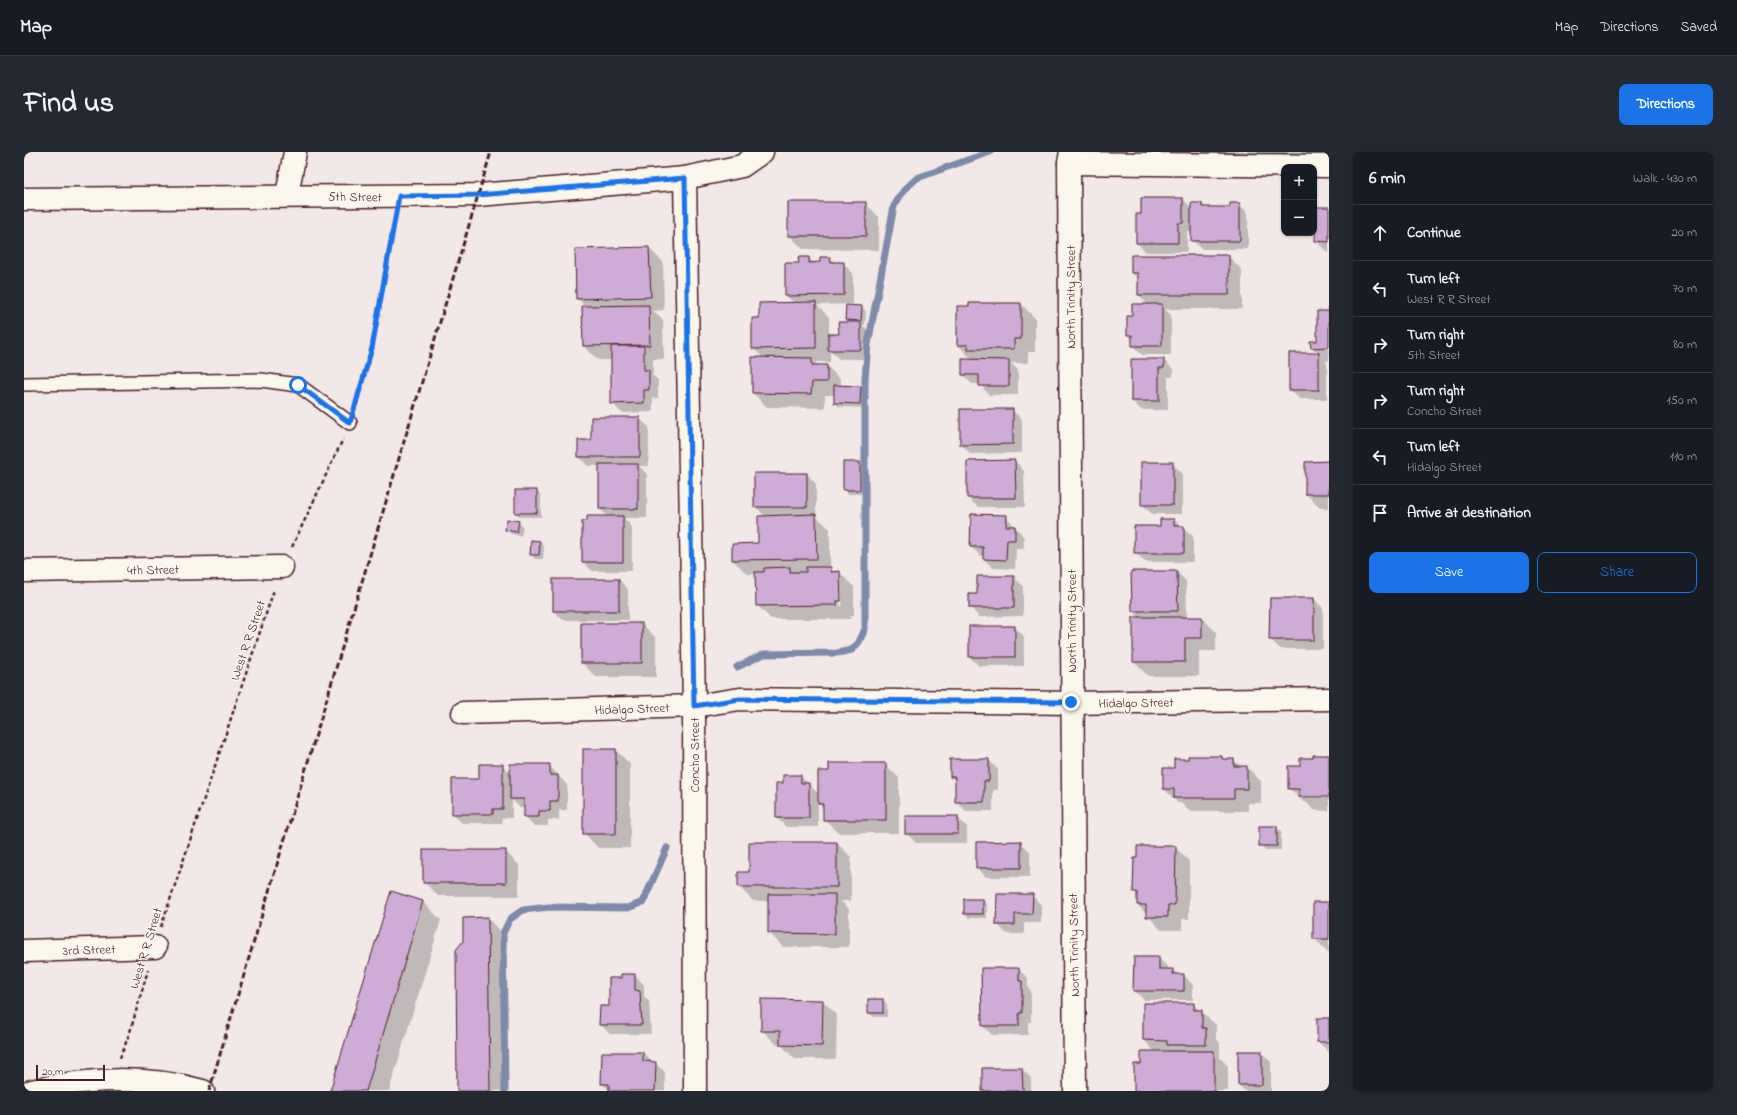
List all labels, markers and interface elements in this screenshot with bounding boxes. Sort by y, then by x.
text: Map [20,14,52,41]
text: Map [1555,17,1578,38]
text: Directions [1600,17,1658,38]
text: Saved [1680,17,1717,38]
text: Find us [24,84,114,125]
button: Directions [1619,84,1713,125]
map controls [1281,164,1317,236]
button: + [1281,164,1317,200]
text: 6 min [1369,166,1405,191]
text: Walk · 430 m [1633,169,1697,188]
street label: 5th Street [328,188,383,207]
button: − [1281,200,1317,236]
icon: ahead [1369,222,1391,244]
text: Continue [1407,222,1461,244]
text: 20 m [1672,223,1697,242]
street label: North Trinity Street [1062,245,1082,349]
text: Turn left [1407,268,1460,290]
icon: left [1369,278,1391,300]
text: 70 m [1673,279,1697,298]
text: West R R Street [1407,290,1491,309]
text: Turn right [1407,324,1465,346]
icon: right [1369,334,1391,356]
text: 80 m [1673,335,1697,354]
text: 5th Street [1407,346,1461,365]
route start [289,376,307,394]
text: Turn right [1407,380,1465,402]
icon: right [1369,390,1391,412]
text: 150 m [1666,391,1697,410]
text: Concho Street [1407,402,1482,421]
text: Turn left [1407,436,1460,458]
icon: left [1369,446,1391,468]
text: 110 m [1670,447,1697,466]
text: Hidalgo Street [1407,458,1482,477]
icon: arrive [1369,502,1391,524]
text: Arrive at destination [1407,502,1531,524]
button: Save [1369,552,1529,593]
button: Share [1537,552,1697,593]
street label: 4th Street [127,561,180,580]
street label: North Trinity Street [1063,569,1083,673]
street label: West R R Street [226,597,271,683]
route end [1062,693,1080,711]
street label: Hidalgo Street [1098,693,1174,715]
street label: Hidalgo Street [594,699,671,721]
street label: Concho Street [686,717,705,793]
street label: North Trinity Street [1064,892,1086,997]
street label: West R R Street [125,905,168,991]
street label: 3rd Street [62,940,116,961]
scale bar [36,1063,105,1082]
text: 20 m [42,1064,64,1080]

